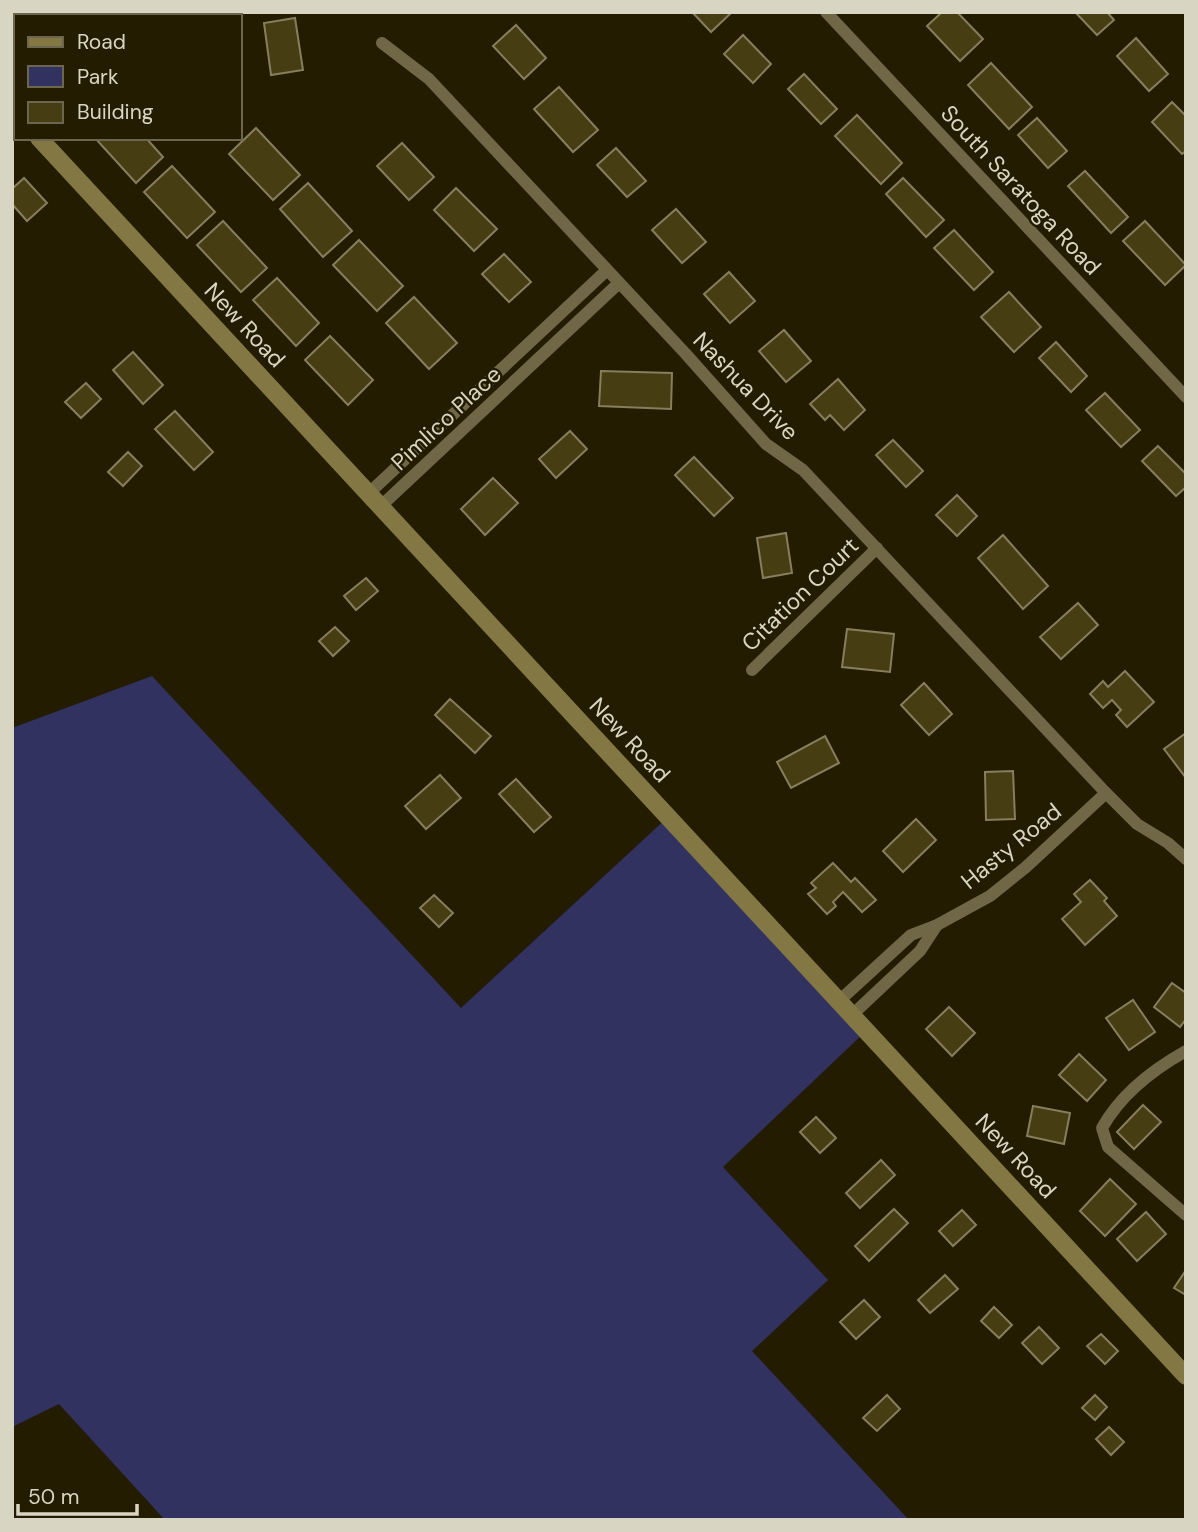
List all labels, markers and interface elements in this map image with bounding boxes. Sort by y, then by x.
legend [14,14,242,140]
text: Road [77,28,126,56]
text: Park [77,63,119,91]
text: Building [77,98,154,126]
street label: South Saratoga Road [934,99,1108,281]
street label: New Road [198,276,292,374]
street label: Nashua Drive [687,325,805,447]
street label: Pimlico Place [385,359,507,477]
street label: Citation Court [735,531,865,657]
street label: New Road [583,691,677,789]
street label: Hasty Road [955,796,1067,896]
street label: New Road [969,1107,1063,1205]
scale bar [18,1472,136,1516]
text: 50 m [28,1483,79,1511]

